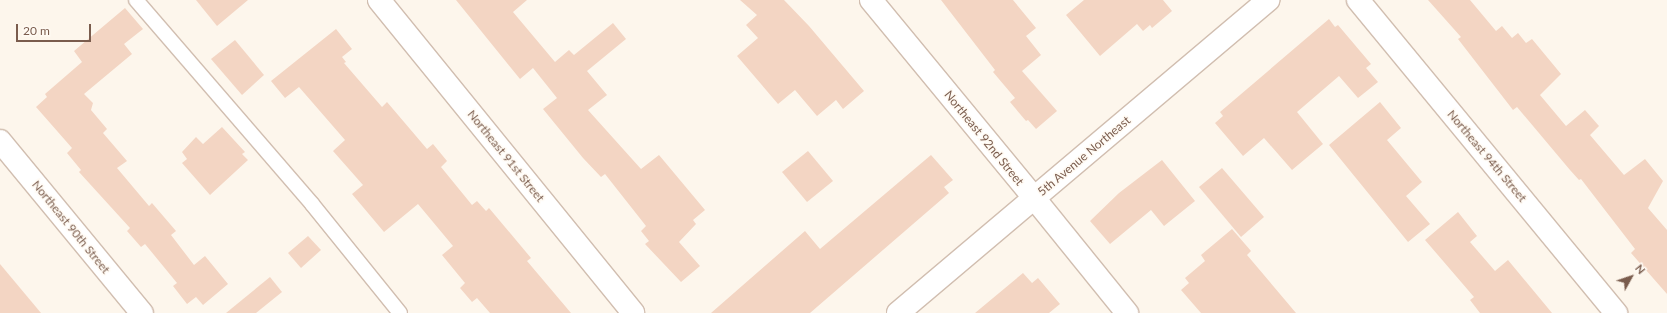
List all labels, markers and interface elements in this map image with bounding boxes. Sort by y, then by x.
scale bar [18,16,93,42]
text: 20 m [23,23,50,38]
street label: Northeast 92nd Street [941,88,1027,188]
street label: Northeast 91st Street [465,107,547,205]
street label: Northeast 94th Street [1444,107,1530,205]
street label: 5th Avenue Northeast [1035,113,1133,199]
street label: Northeast 90th Street [29,178,113,276]
north arrow [1611,257,1651,297]
text: N [1633,262,1648,276]

